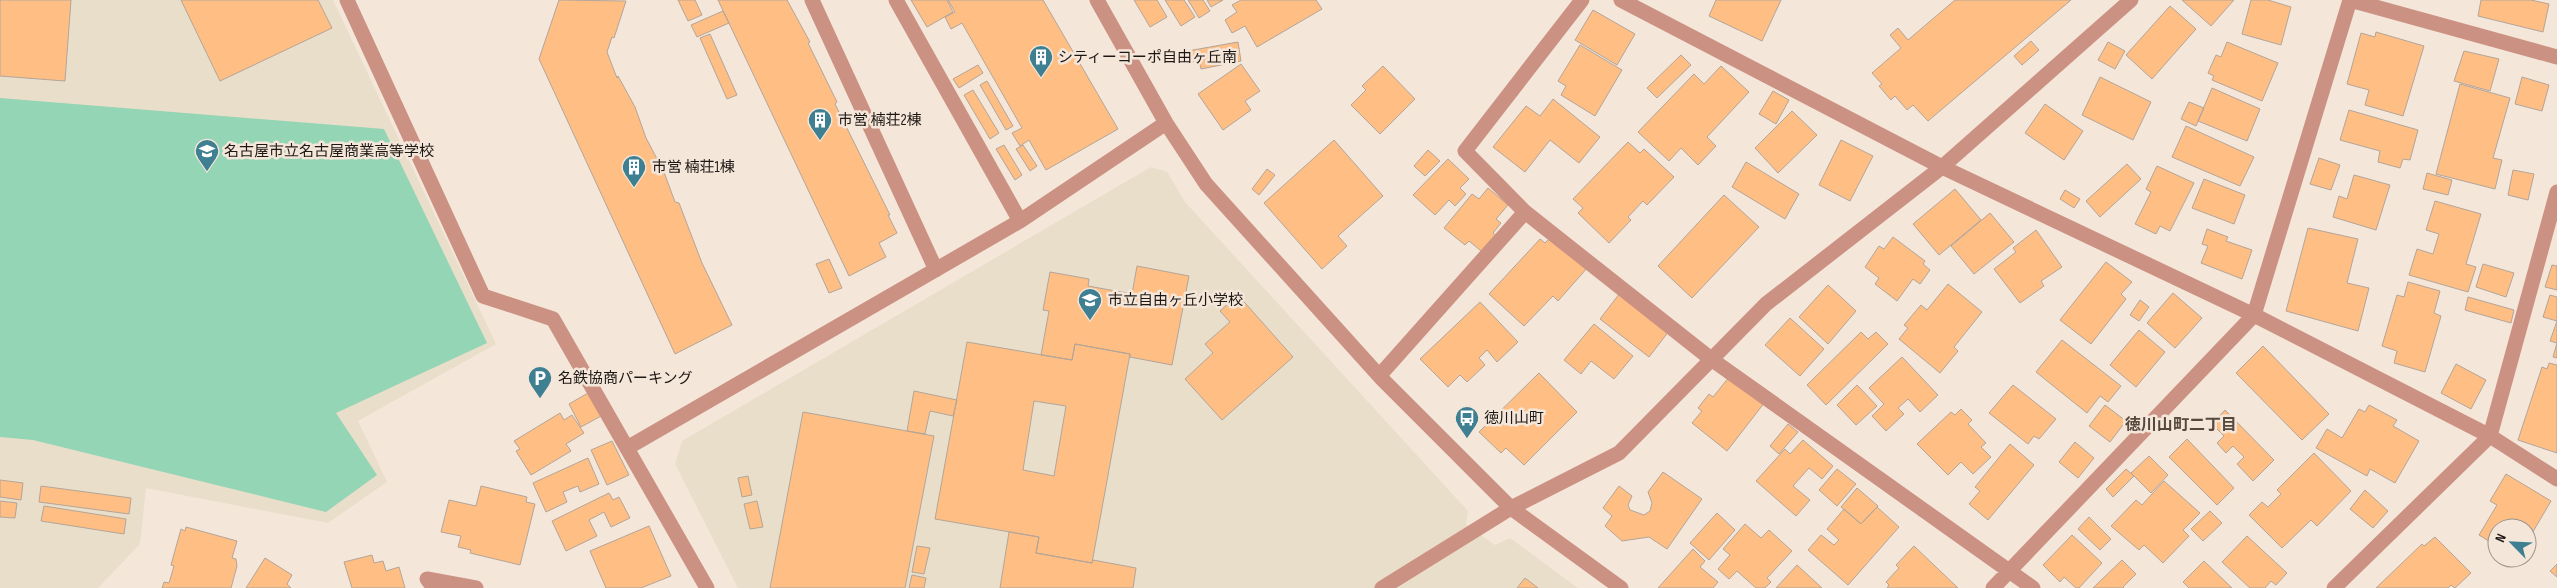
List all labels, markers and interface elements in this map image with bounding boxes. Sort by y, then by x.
building icon: シティーコーポ自由ヶ丘南 [1028,44,1054,78]
place label: シティーコーポ自由ヶ丘南 [1058,48,1237,67]
building icon: 市営 楠荘2棟 [807,107,833,141]
place label: 市営 楠荘2棟 [838,111,922,130]
school or university icon: 名古屋市立名古屋商業高等学校 [194,138,220,172]
place label: 名古屋市立名古屋商業高等学校 [224,142,434,161]
building icon: 市営 楠荘1棟 [621,154,647,188]
place label: 市営 楠荘1棟 [652,158,735,177]
school or university icon: 市立自由ヶ丘小学校 [1077,287,1103,321]
place label: 市立自由ヶ丘小学校 [1108,291,1243,310]
parking icon: 名鉄協商パーキング [527,365,553,399]
place label: 名鉄協商パーキング [558,369,693,388]
bus stop icon: 徳川山町 [1454,405,1480,439]
place label: 徳川山町 [1484,409,1544,428]
district label: 徳川山町二丁目 [2125,416,2237,435]
north arrow [2487,518,2537,568]
text: N [2491,531,2510,545]

